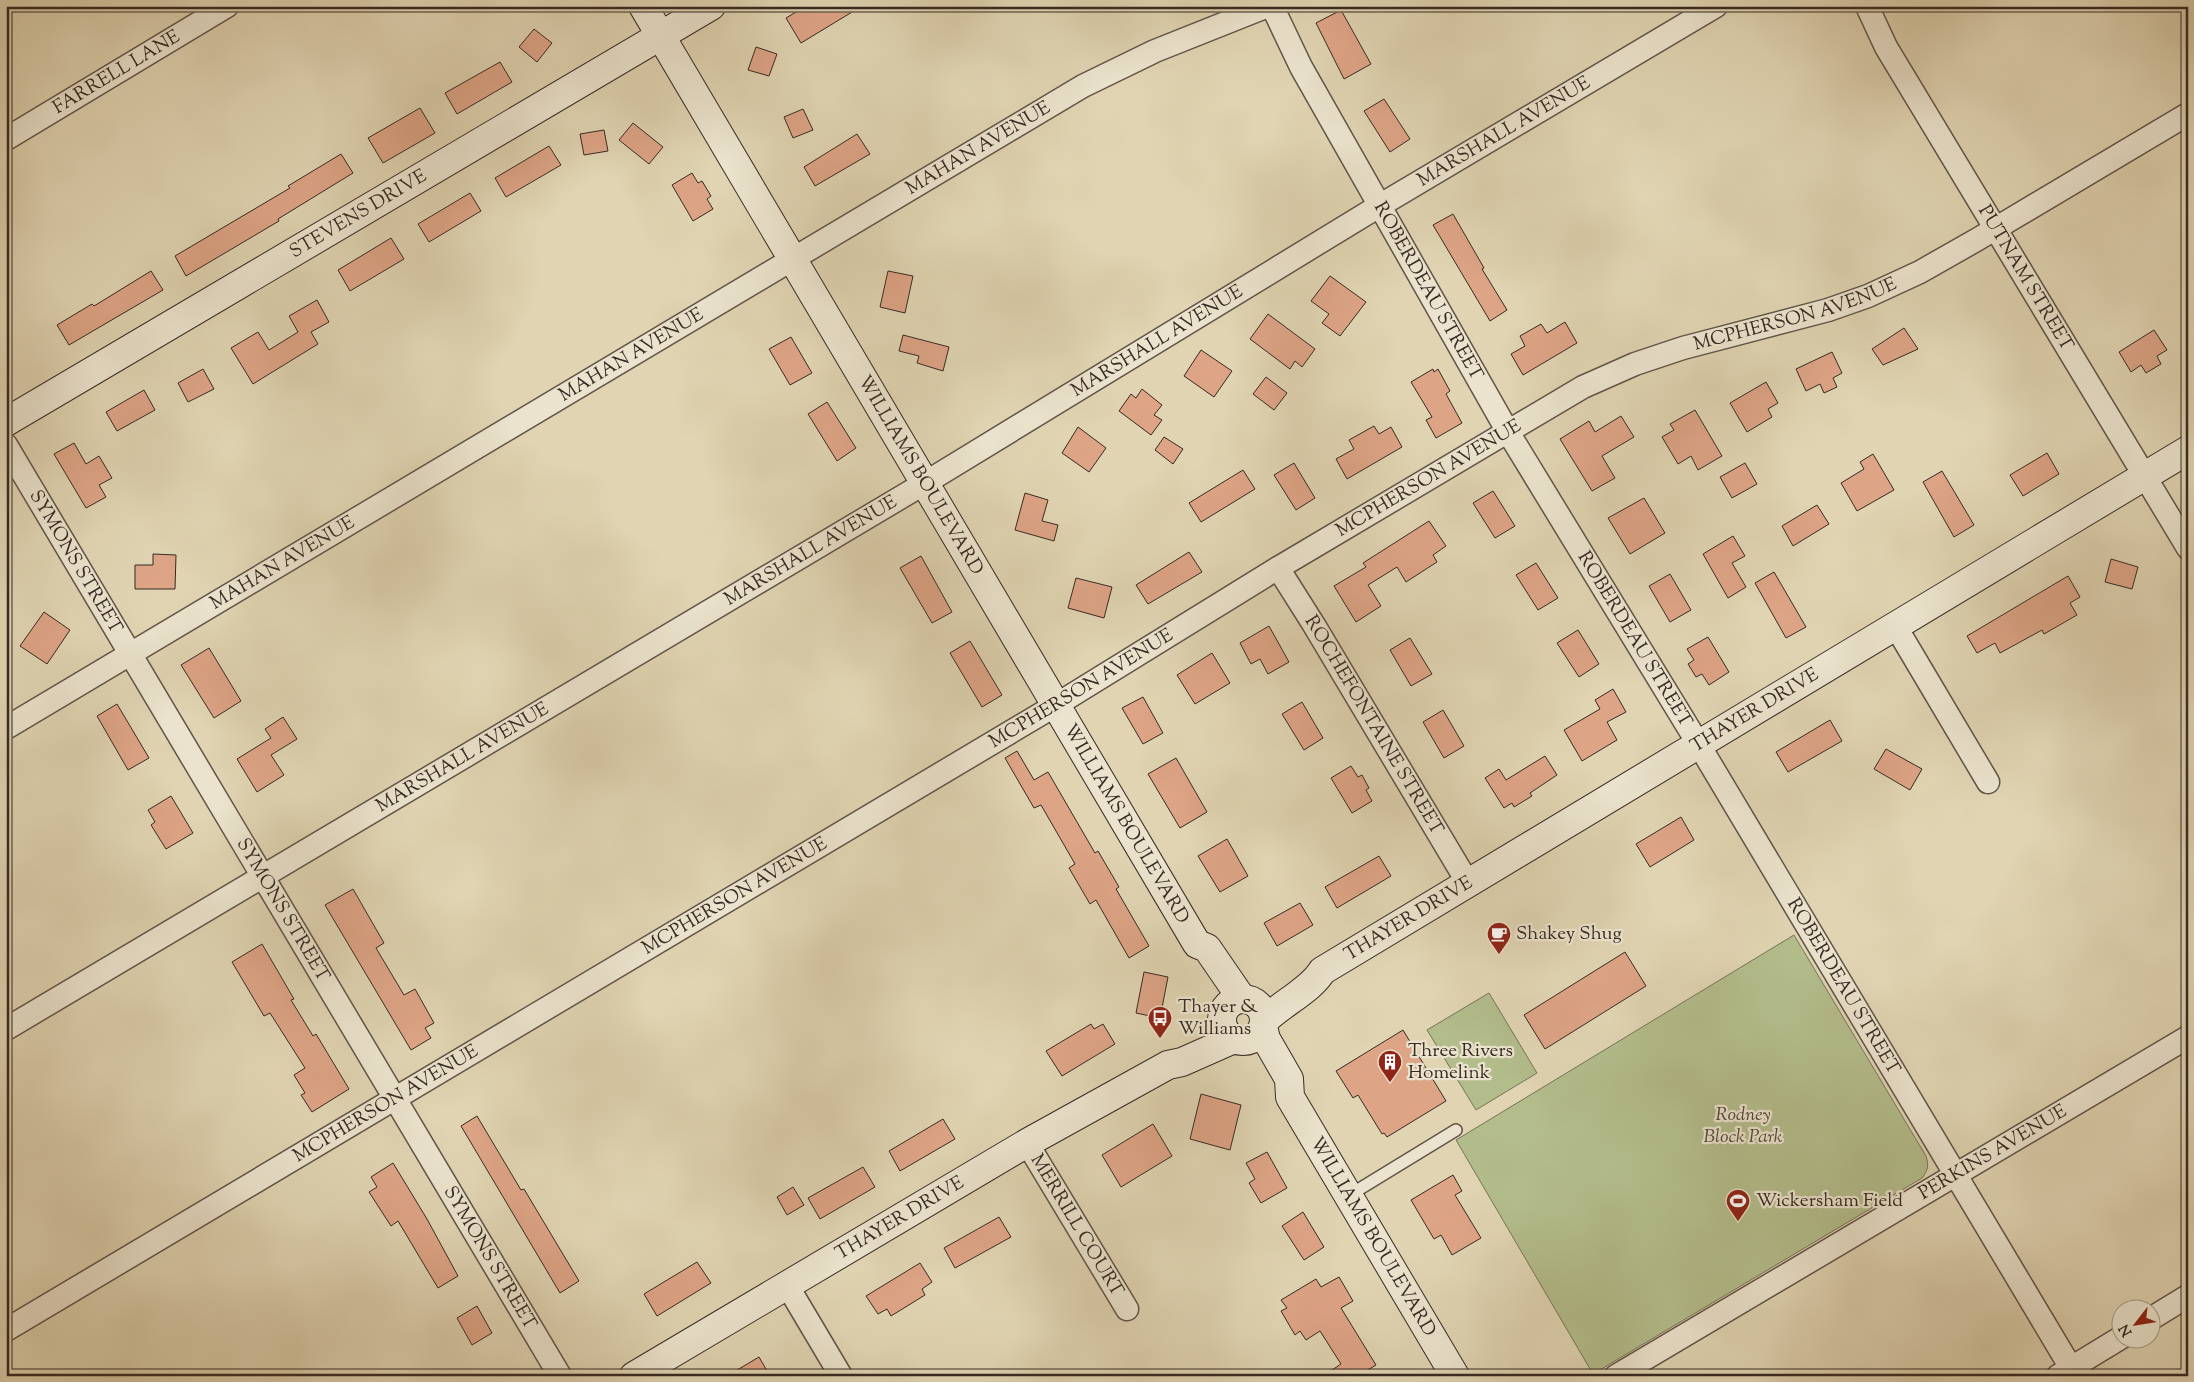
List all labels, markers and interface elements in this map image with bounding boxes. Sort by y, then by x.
street label: FARRELL LANE [48,23,186,121]
street label: MARSHALL AVENUE [1412,70,1596,194]
street label: MAHAN AVENUE [901,94,1056,202]
street label: STEVENS DRIVE [284,163,432,265]
street label: ROBERDEAU STREET [1367,197,1489,385]
street label: PUTNAM STREET [1971,200,2080,356]
street label: MCPHERSON AVENUE [1691,271,1902,358]
street label: MARSHALL AVENUE [1066,278,1249,404]
street label: MAHAN AVENUE [554,301,709,409]
street label: WILLIAMS BOULEVARD [851,370,990,580]
street label: MCPHERSON AVENUE [1331,413,1527,544]
street label: SYMONS STREET [22,485,129,639]
street label: MARSHALL AVENUE [719,489,903,613]
street label: MAHAN AVENUE [205,509,361,617]
street label: ROBERDEAU STREET [1570,546,1699,732]
street label: ROCHEFONTAINE STREET [1298,610,1450,840]
street label: MCPHERSON AVENUE [984,622,1179,755]
street label: THAYER DRIVE [1685,661,1825,760]
street label: MARSHALL AVENUE [371,696,554,820]
street label: WILLIAMS BOULEVARD [1057,719,1196,929]
street label: MCPHERSON AVENUE [637,830,833,962]
street label: SYMONS STREET [229,833,336,987]
street label: THAYER DRIVE [1339,870,1478,968]
street label: ROBERDEAU STREET [1780,893,1906,1080]
cafe icon: Shakey Shug [1486,921,1512,955]
place label: Shakey Shug [1516,921,1622,948]
place label: Thayer & Williams [1178,994,1258,1043]
bus stop icon: Thayer & Williams [1147,1005,1173,1039]
street label: MCPHERSON AVENUE [288,1038,484,1170]
place label: Three Rivers Homelink [1408,1038,1513,1087]
building icon: Three Rivers Homelink [1377,1049,1403,1083]
street label: PERKINS AVENUE [1914,1098,2072,1207]
park label: Rodney Block Park [1704,1102,1783,1151]
street label: WILLIAMS BOULEVARD [1303,1132,1442,1342]
street label: MERRILL COURT [1023,1149,1130,1302]
street label: THAYER DRIVE [830,1169,970,1267]
street label: SYMONS STREET [436,1181,543,1335]
sports icon: Wickersham Field [1725,1188,1751,1222]
place label: Wickersham Field [1756,1188,1903,1215]
north arrow [2112,1300,2162,1350]
text: N [2115,1320,2138,1340]

